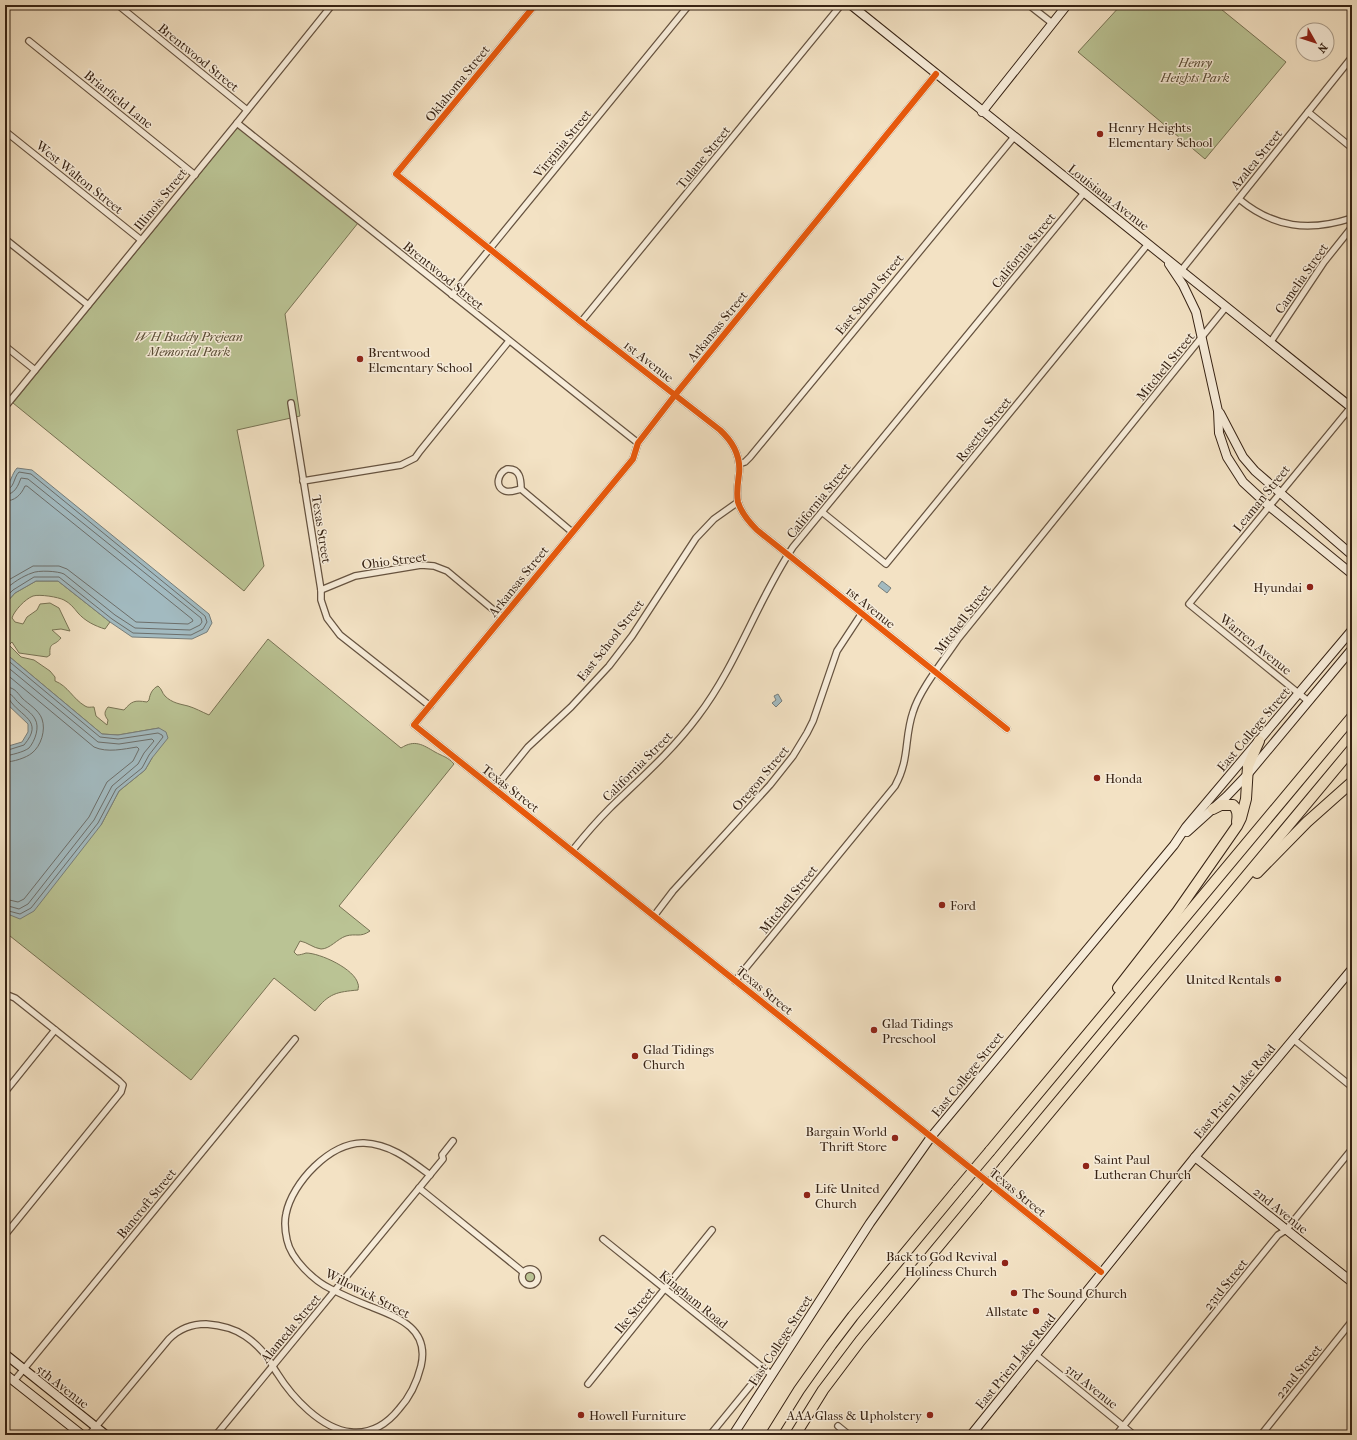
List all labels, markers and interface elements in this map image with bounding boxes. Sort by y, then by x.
street label: Brentwood Street [155,20,242,95]
north arrow [1295,22,1335,62]
text: N [1314,41,1330,56]
street label: Oklahoma Street [422,42,493,125]
park label: Henry Heights Park [1159,55,1230,85]
street label: Briarfield Lane [81,67,157,132]
street label: Virginia Street [530,106,595,181]
place label: Henry Heights Elementary School [1108,120,1213,150]
street label: Tulane Street [674,123,733,192]
street label: Azalea Street [1227,126,1285,193]
marker: Henry Heights Elementary School [1095,129,1105,139]
street label: West Walton Street [32,137,127,217]
street label: Louisiana Avenue [1065,161,1153,234]
street label: Illinois Street [131,165,190,233]
street label: California Street [988,209,1059,291]
street label: Brentwood Street [400,238,487,313]
street label: Camelia Street [1272,240,1331,316]
street label: East School Street [832,251,907,338]
street label: Arkansas Street [684,288,751,366]
park label: WH Buddy Prejean Memorial Park [135,329,243,359]
street label: Mitchell Street [1133,329,1198,404]
street label: 1st Avenue [621,337,677,386]
place label: Brentwood Elementary School [368,345,473,375]
marker: Brentwood Elementary School [355,354,365,364]
street label: Rosetta Street [953,393,1014,465]
street label: California Street [783,459,854,541]
street label: Leaman Street [1230,462,1293,535]
street label: Texas Street [309,494,334,565]
street label: Arkansas Street [485,543,552,621]
street label: Ohio Street [361,549,428,572]
place label: Hyundai [1253,580,1302,595]
street label: Mitchell Street [931,581,994,657]
marker: Hyundai [1305,582,1315,592]
street label: 1st Avenue [843,583,899,632]
street label: East School Street [574,596,647,684]
street label: Warren Avenue [1216,610,1295,678]
street label: East College Street [1214,684,1293,775]
street label: California Street [599,728,676,804]
street label: Oregon Street [729,742,792,814]
street label: Texas Street [479,761,543,816]
place label: Honda [1105,771,1143,786]
marker: Honda [1092,773,1102,783]
street label: Mitchell Street [756,862,821,937]
place label: Ford [950,898,977,913]
marker: Ford [937,900,947,910]
street label: Texas Street [733,963,796,1018]
place label: United Rentals [1185,972,1270,987]
marker: United Rentals [1273,974,1283,984]
place label: Glad Tidings Preschool [882,1016,953,1046]
marker: Glad Tidings Preschool [869,1025,879,1035]
street label: East College Street [928,1028,1007,1120]
street label: East Prien Lake Road [1191,1040,1279,1142]
place label: Glad Tidings Church [643,1042,714,1072]
marker: Glad Tidings Church [630,1051,640,1061]
place label: Bargain World Thrift Store [806,1124,888,1154]
marker: Bargain World Thrift Store [890,1133,900,1143]
place label: Saint Paul Lutheran Church [1094,1152,1192,1182]
marker: Saint Paul Lutheran Church [1081,1161,1091,1171]
street label: Bancroft Street [114,1165,179,1241]
street label: Texas Street [986,1165,1049,1220]
place label: Life United Church [815,1181,880,1211]
street label: 2nd Avenue [1250,1184,1311,1237]
marker: Life United Church [802,1190,812,1200]
place label: Back to God Revival Holiness Church [886,1249,998,1279]
street label: 23rd Street [1200,1255,1251,1313]
marker: Back to God Revival Holiness Church [1000,1258,1010,1268]
street label: Willowick Street [322,1265,413,1321]
street label: Kingham Road [656,1267,732,1332]
street label: Ike Street [611,1284,658,1336]
place label: The Sound Church [1022,1286,1128,1301]
marker: The Sound Church [1009,1288,1019,1298]
street label: Alameda Street [257,1291,324,1367]
street label: East College Street [745,1292,816,1389]
place label: Allstate [985,1304,1029,1319]
marker: Allstate [1031,1306,1041,1316]
street label: East Prien Lake Road [972,1310,1059,1412]
street label: 22nd Street [1272,1341,1325,1401]
street label: 5th Avenue [34,1361,92,1412]
street label: 3rd Avenue [1063,1361,1121,1412]
place label: Howell Furniture [589,1408,687,1423]
place label: AAA Glass & Upholstery [786,1408,923,1423]
marker: Howell Furniture [576,1410,586,1420]
marker: AAA Glass & Upholstery [925,1410,935,1420]

